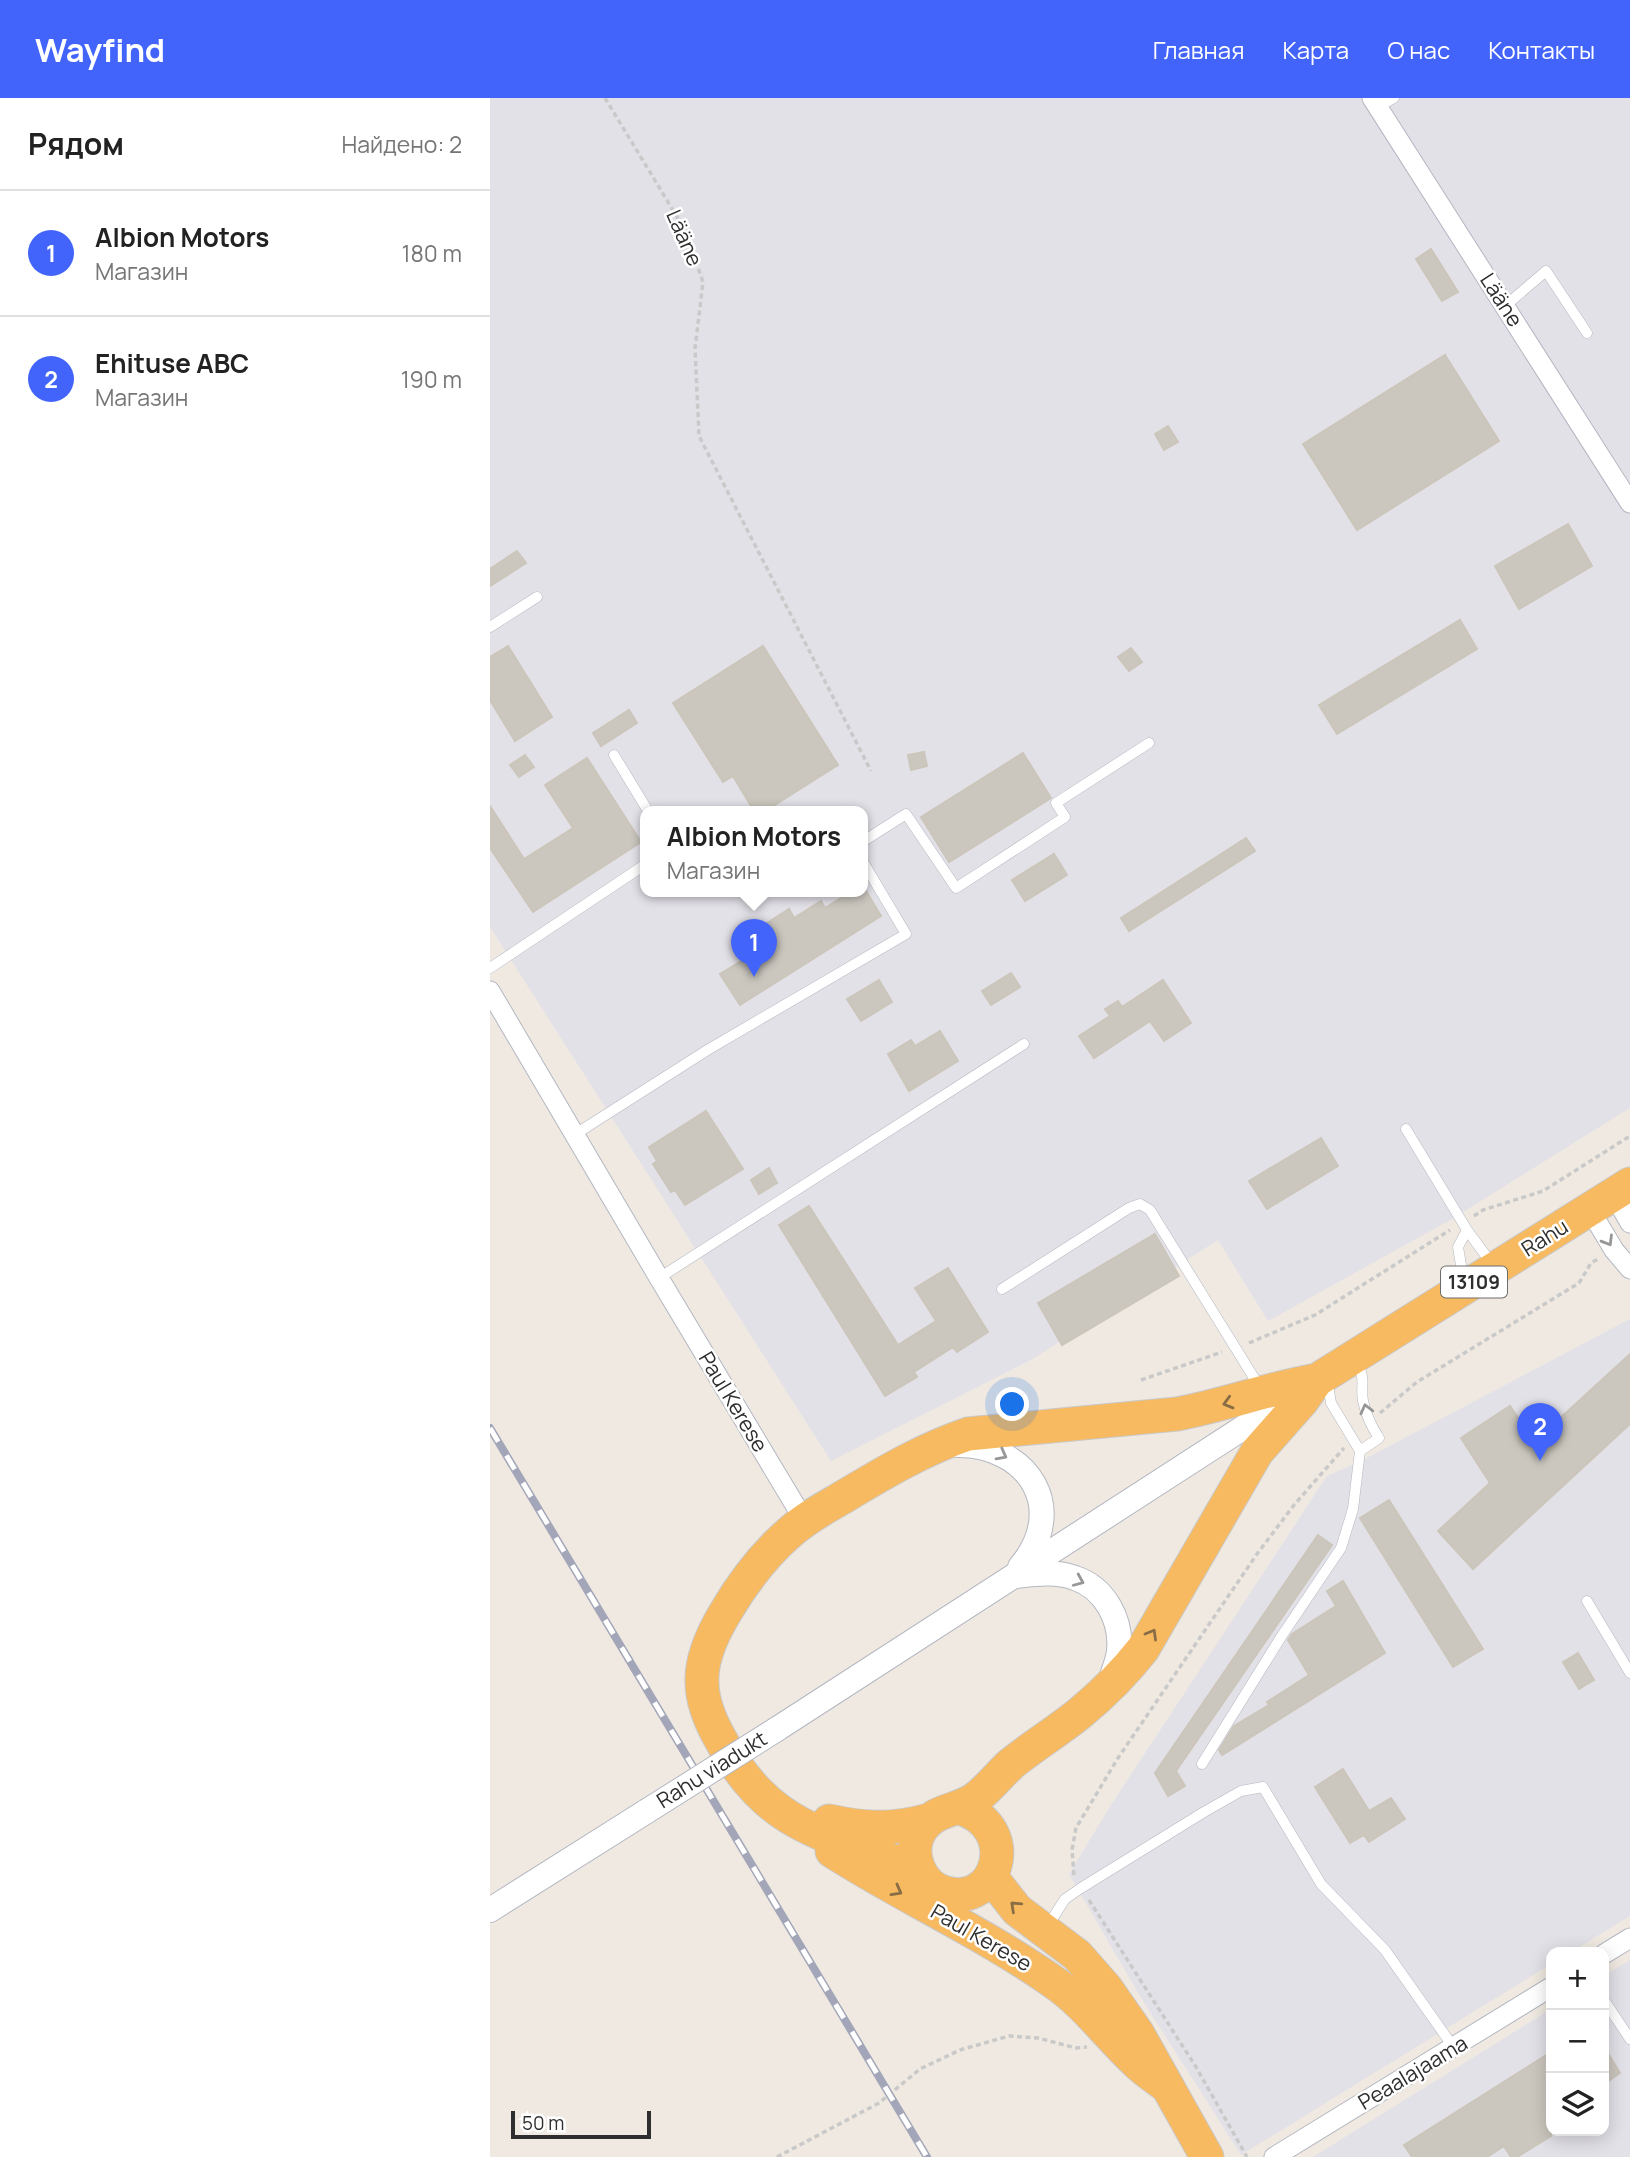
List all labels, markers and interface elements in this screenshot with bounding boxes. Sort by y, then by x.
text: Wayfind [35,27,165,72]
text: Главная [1153,33,1244,66]
text: Карта [1282,33,1349,66]
text: О нас [1387,33,1450,66]
text: Контакты [1488,33,1595,66]
text: Рядом [28,123,124,164]
text: Найдено: 2 [341,128,462,160]
street label: Lääne [660,205,710,270]
text: Albion Motors [95,219,269,255]
text: 1 [46,237,56,269]
text: 180 m [402,237,462,269]
text: Магазин [95,255,188,287]
street label: Lääne [1474,267,1530,332]
text: Ehituse ABC [95,345,249,381]
text: 2 [44,363,58,395]
text: 190 m [401,363,462,395]
text: Магазин [95,381,188,413]
popup [640,806,868,897]
text: Albion Motors [667,818,841,854]
text: Магазин [667,854,760,886]
pin: 1 [731,919,777,977]
street label: Rahu [1516,1212,1573,1262]
one-way arrow [1600,1233,1613,1246]
road number: 13109 [1441,1266,1507,1298]
street label: Paul Kerese [693,1346,775,1457]
your location [995,1387,1029,1421]
one-way arrow [1222,1394,1234,1409]
one-way arrow [1359,1403,1374,1415]
pin: 2 [1517,1403,1563,1461]
one-way arrow [995,1446,1008,1460]
one-way arrow [1072,1572,1084,1586]
one-way arrow [1144,1629,1157,1642]
street label: Rahu viadukt [651,1724,772,1814]
one-way arrow [890,1883,903,1896]
street label: Paul Kerese [926,1897,1037,1977]
one-way arrow [1010,1902,1023,1915]
map controls [1546,1947,1609,2136]
button: + [1546,1947,1609,2010]
button: − [1546,2010,1609,2073]
street label: Peaalajaama [1353,2029,1472,2116]
button: layers [1546,2073,1609,2136]
scale bar [511,2108,651,2140]
text: 50 m [522,2110,564,2136]

